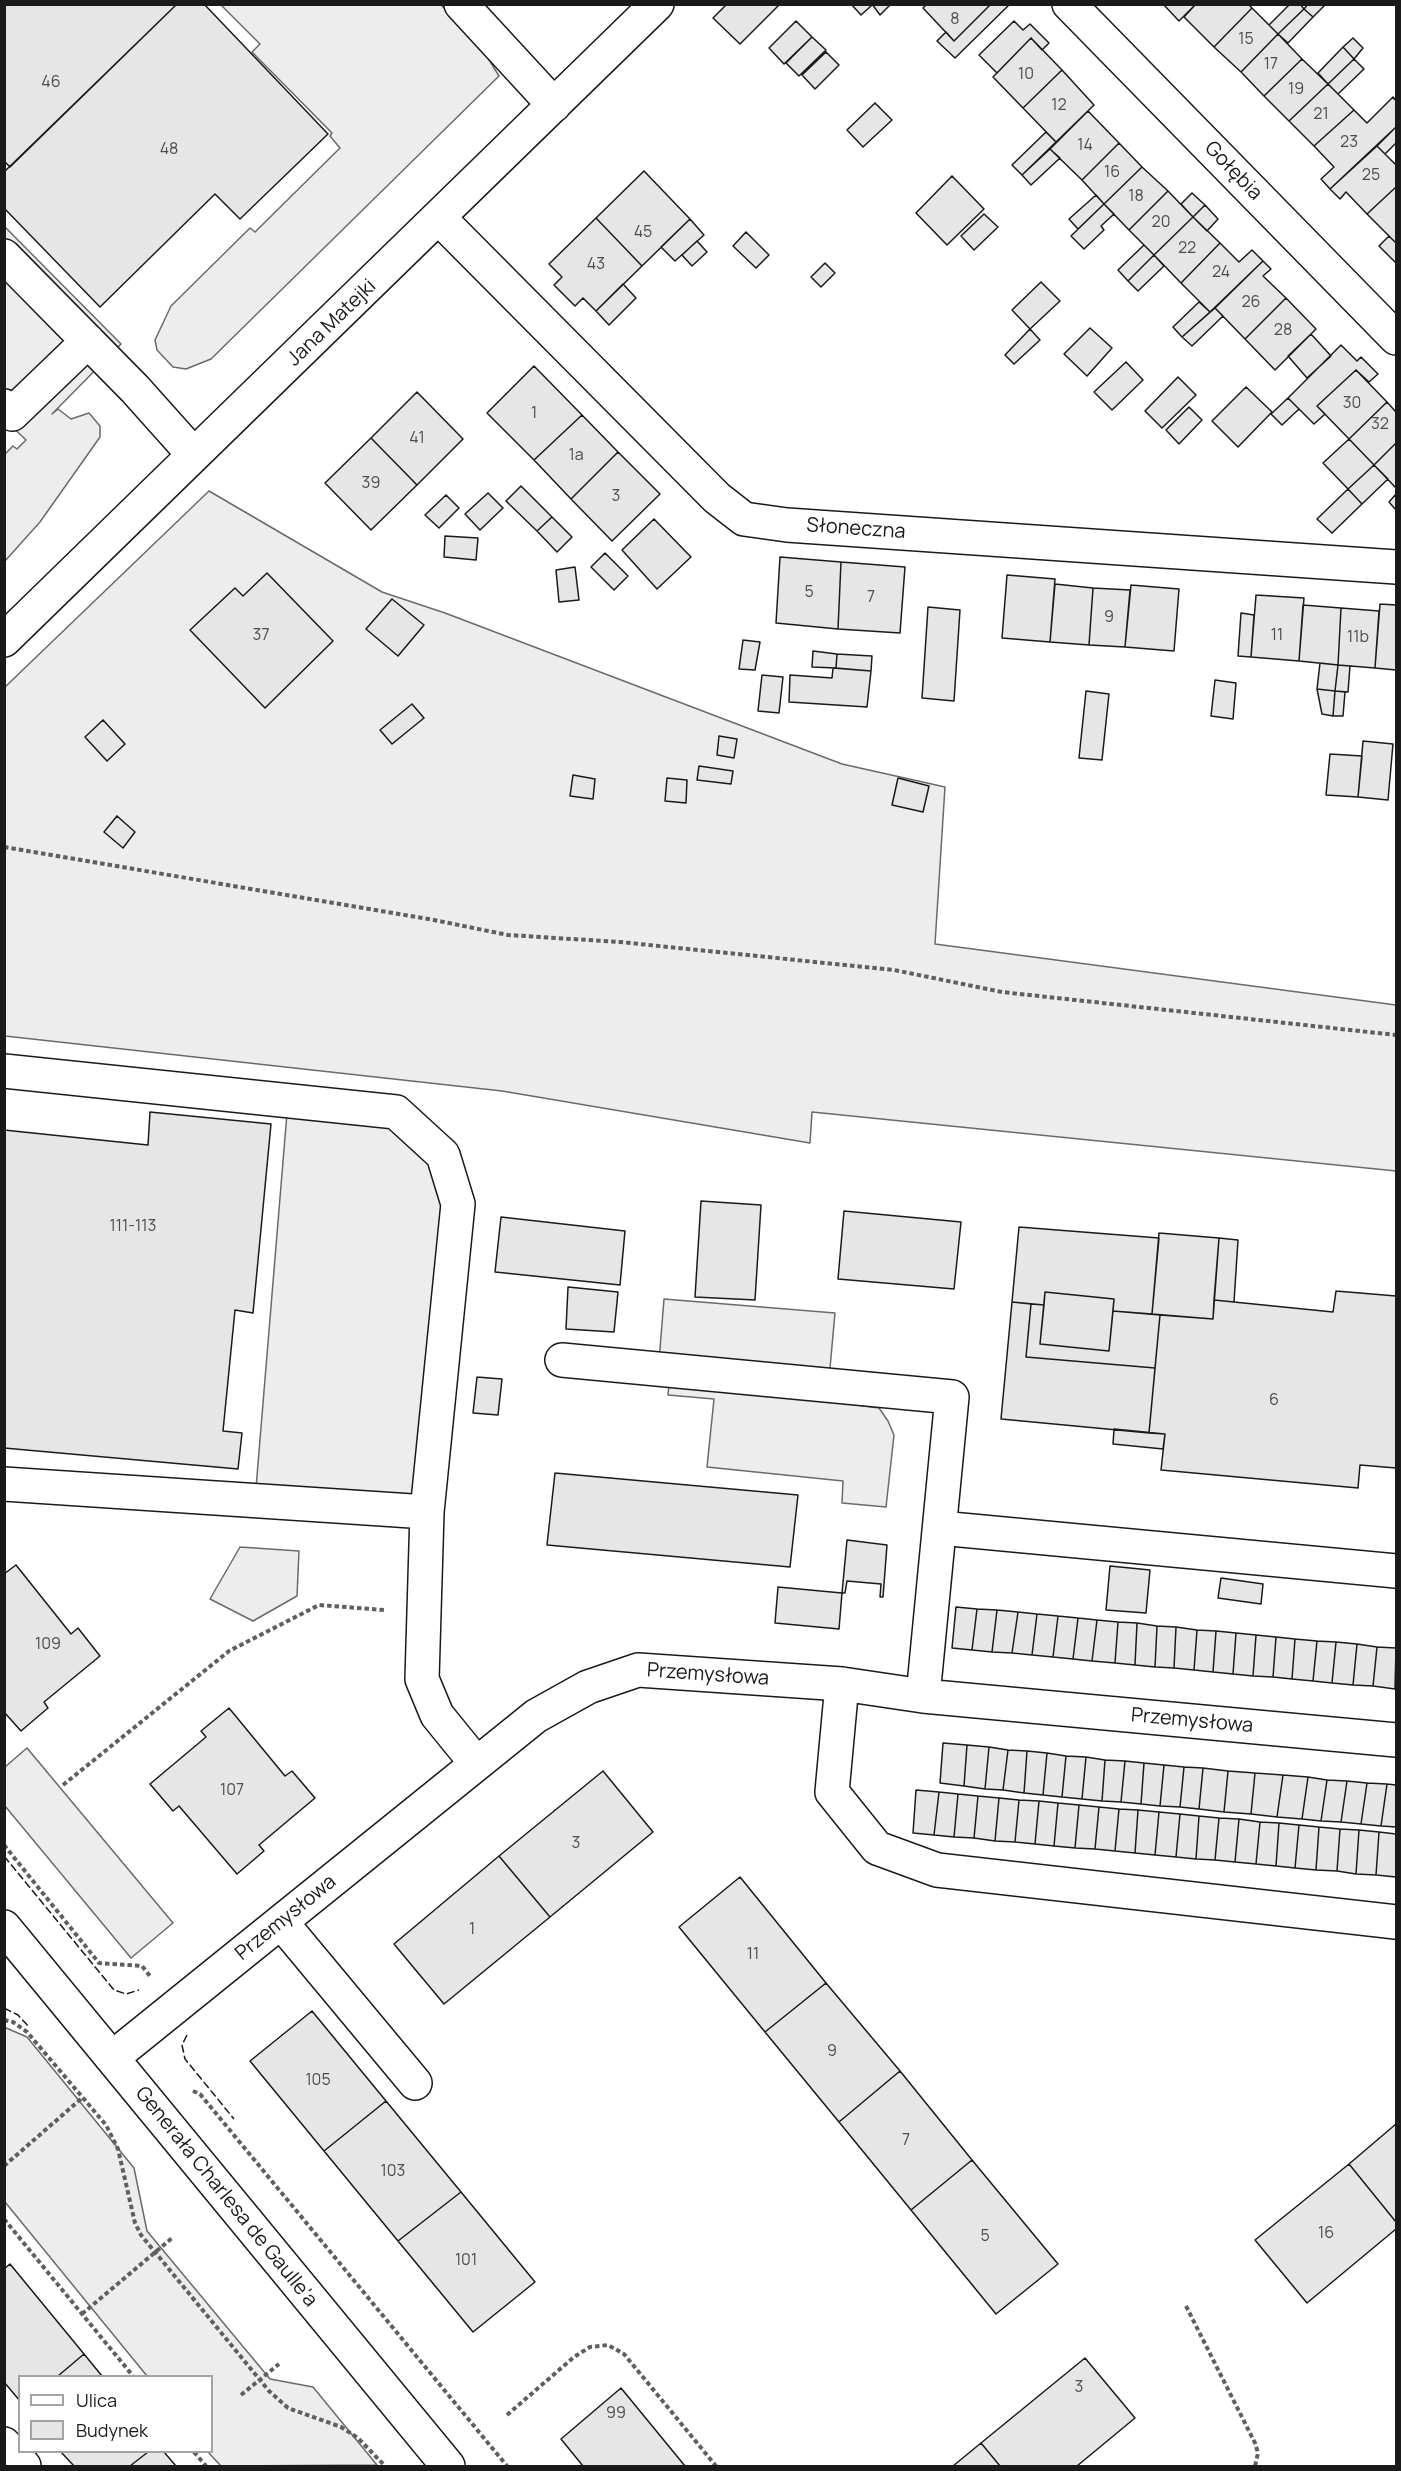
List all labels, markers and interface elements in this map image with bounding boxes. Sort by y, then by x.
house number: 8 [950,10,960,30]
house number: 15 [1238,30,1254,50]
house number: 17 [1264,55,1278,75]
house number: 10 [1018,65,1034,85]
house number: 46 [41,73,61,93]
house number: 19 [1288,80,1304,100]
house number: 12 [1051,96,1067,116]
house number: 21 [1313,105,1329,125]
house number: 23 [1340,133,1358,153]
house number: 14 [1077,136,1093,156]
street label: Gołębia [1199,137,1267,205]
house number: 48 [160,140,178,160]
house number: 16 [1104,163,1120,183]
house number: 25 [1362,166,1380,186]
house number: 18 [1128,187,1144,207]
house number: 20 [1152,213,1170,233]
house number: 45 [634,223,652,243]
house number: 22 [1178,239,1196,259]
house number: 43 [587,255,605,275]
house number: 24 [1212,263,1230,283]
street label: Jana Matejki [283,275,381,371]
house number: 26 [1241,293,1261,313]
house number: 28 [1274,321,1292,341]
house number: 30 [1343,394,1361,414]
house number: 1 [531,404,537,424]
house number: 32 [1371,415,1389,435]
house number: 41 [409,429,425,449]
house number: 1a [568,446,584,466]
house number: 39 [362,474,380,494]
house number: 3 [612,487,620,507]
street label: Słoneczna [806,514,906,544]
house number: 5 [804,583,814,603]
house number: 7 [867,588,875,608]
house number: 9 [1104,608,1114,628]
house number: 37 [253,626,269,646]
house number: 11 [1271,626,1283,646]
house number: 11b [1347,628,1369,648]
house number: 111-113 [110,1217,156,1237]
house number: 6 [1269,1391,1279,1411]
house number: 109 [35,1635,61,1655]
street label: Przemysłowa [646,1659,770,1691]
street label: Przemysłowa [1130,1704,1254,1738]
house number: 107 [220,1781,244,1801]
house number: 3 [572,1834,580,1854]
street label: Przemysłowa [231,1870,341,1966]
house number: 1 [469,1920,475,1940]
house number: 11 [747,1945,759,1965]
house number: 9 [827,2042,837,2062]
house number: 105 [305,2071,331,2091]
street label: Generała Charlesa de Gaulle'a [130,2082,322,2312]
house number: 7 [902,2131,910,2151]
house number: 103 [381,2162,405,2182]
house number: 16 [1318,2224,1334,2244]
house number: 5 [980,2227,990,2247]
house number: 101 [455,2251,477,2271]
legend [18,2375,213,2453]
house number: 3 [1075,2378,1083,2398]
text: Ulica [76,2388,117,2412]
house number: 99 [606,2404,626,2424]
text: Budynek [76,2418,148,2442]

